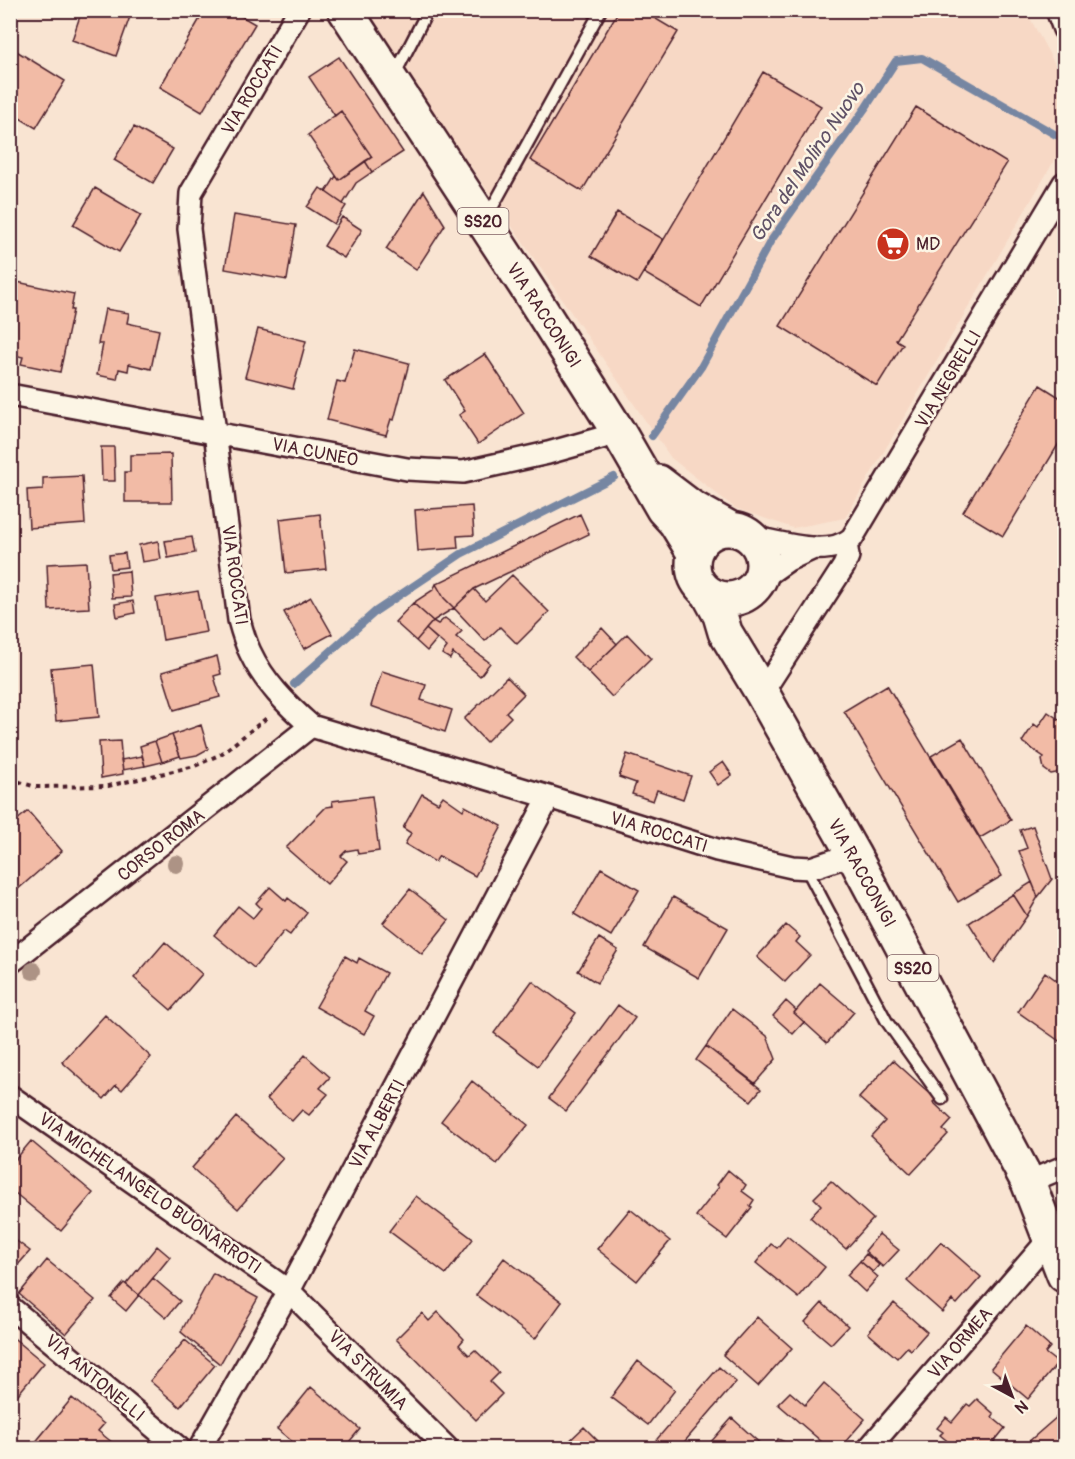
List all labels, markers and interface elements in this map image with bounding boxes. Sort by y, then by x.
street label: VIA ROCCATI [217,41,288,139]
water label: Gora del Molino Nuovo [745,76,871,247]
road number: SS20 [458,208,508,234]
supermarket icon: MD [875,226,911,262]
place label: MD [916,233,940,256]
street label: VIA RACCONIGI [501,258,586,372]
street label: VIA NEGRELLI [910,326,987,432]
street label: VIA CUNEO [270,433,360,472]
street label: VIA ROCCATI [216,524,253,627]
street label: CORSO ROMA [113,804,210,887]
street label: VIA ROCCATI [607,807,710,858]
street label: VIA RACCONIGI [822,815,901,932]
road number: SS20 [888,955,938,981]
street label: VIA ALBERTI [344,1075,411,1173]
street label: VIA MICHELANGELO BUONARROTI [34,1107,266,1279]
street label: VIA ORMEA [923,1303,998,1384]
street label: VIA STRUMIA [323,1325,413,1415]
street label: VIA ANTONELLI [40,1330,149,1427]
north arrow [982,1366,1042,1426]
text: N [1010,1395,1032,1418]

